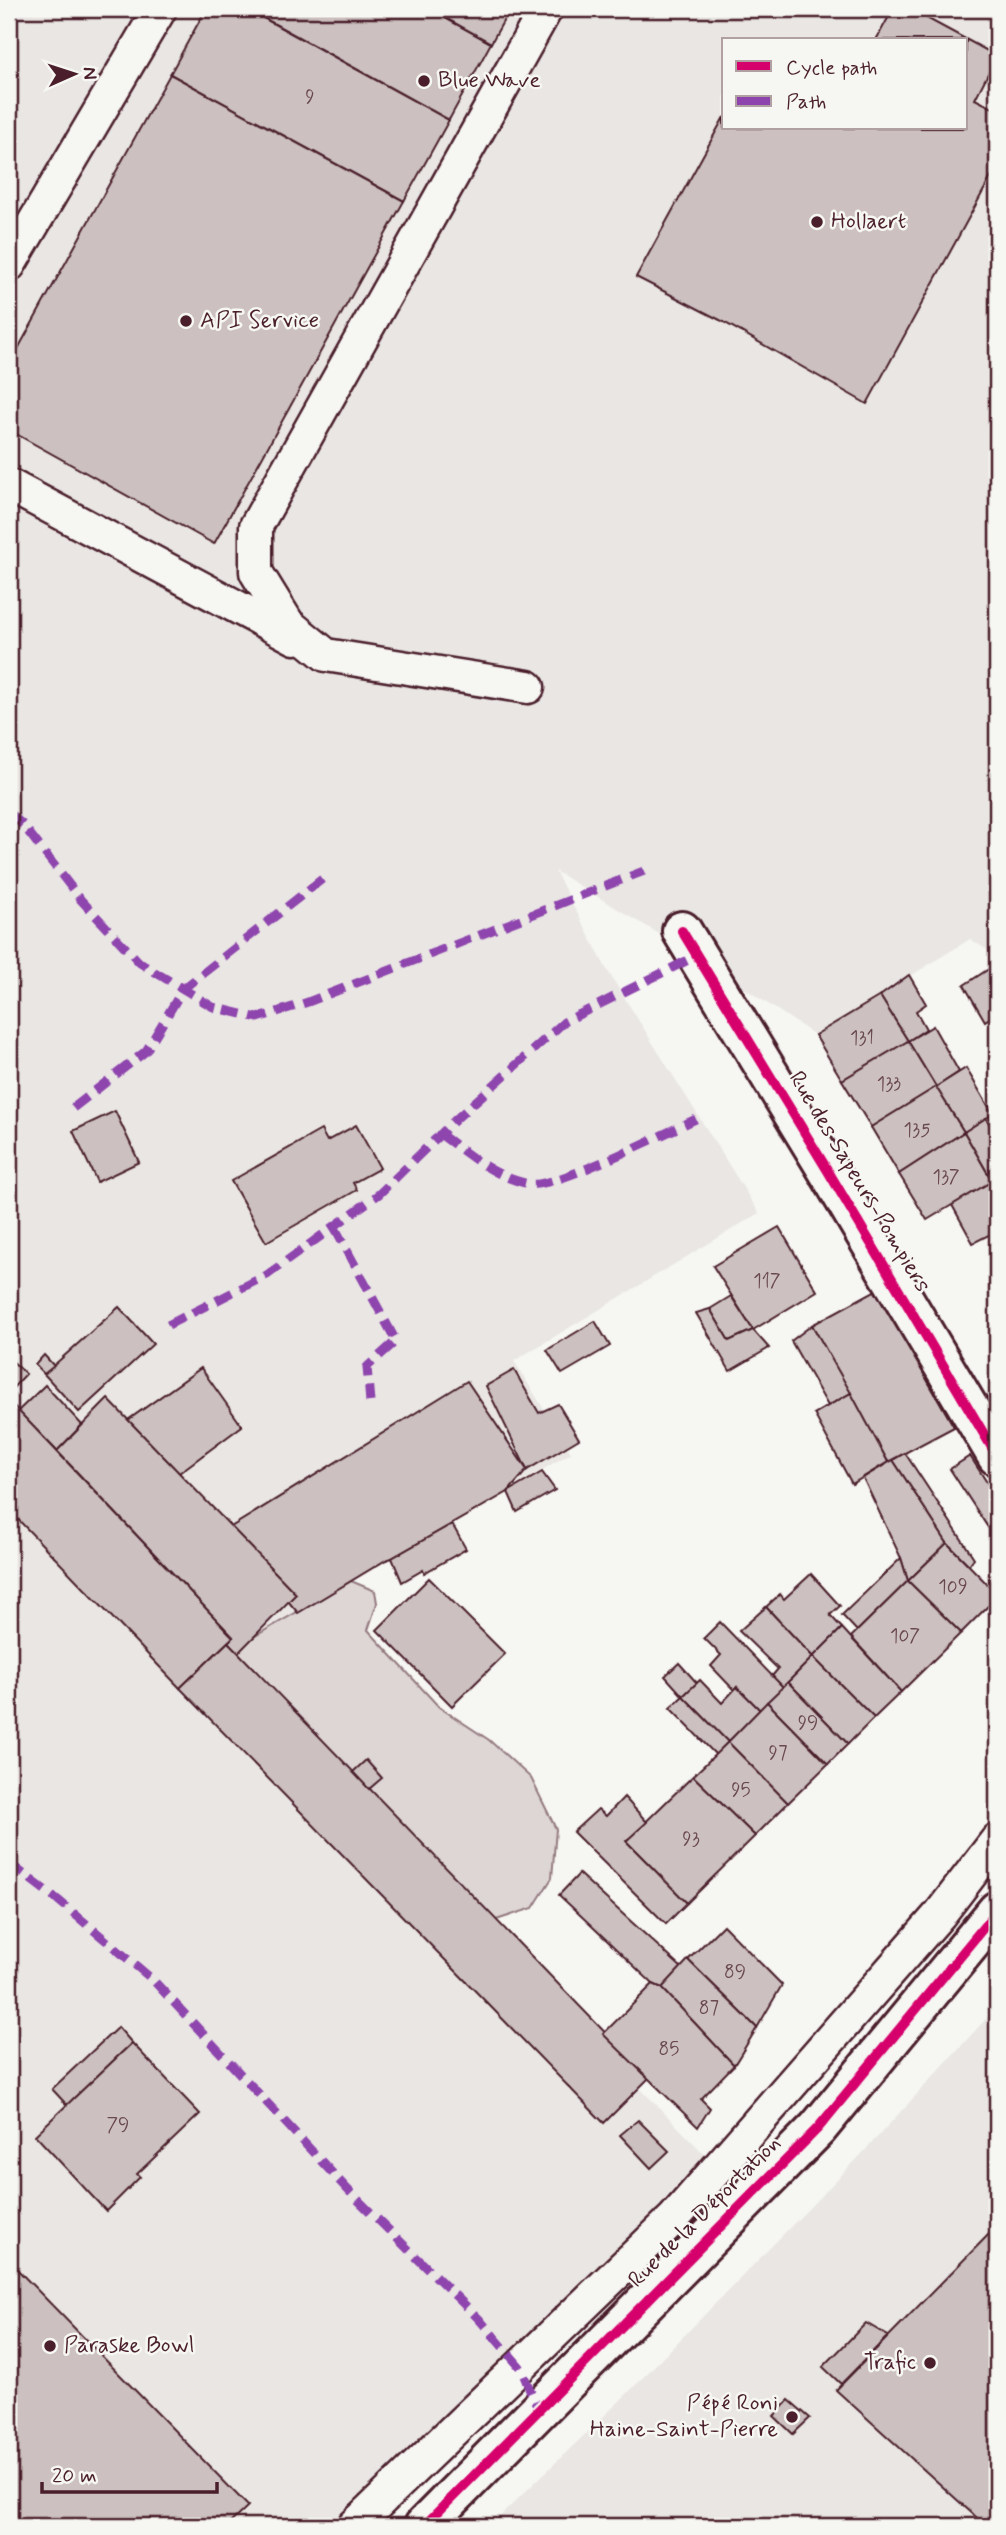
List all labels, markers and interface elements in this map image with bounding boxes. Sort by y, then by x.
north arrow [38,38,108,108]
legend [722,38,968,130]
text: Cycle path [786,54,877,82]
text: N [77,66,102,80]
place label: Blue Wave [438,66,540,96]
marker: Blue Wave [416,73,432,89]
house number: 9 [305,85,315,110]
text: Path [786,88,826,116]
place label: Hollaert [831,207,906,237]
marker: Hollaert [809,214,825,230]
place label: API Service [200,306,319,336]
marker: API Service [178,313,194,329]
house number: 131 [850,1026,874,1051]
street label: Rue des Sapeurs-Pompiers [781,1066,937,1298]
house number: 133 [877,1072,901,1097]
house number: 135 [903,1118,931,1143]
house number: 137 [932,1165,960,1190]
house number: 117 [753,1269,781,1294]
house number: 109 [938,1575,968,1600]
house number: 107 [890,1624,920,1649]
house number: 99 [798,1711,818,1736]
house number: 97 [769,1741,787,1766]
house number: 95 [731,1778,751,1803]
house number: 93 [682,1827,700,1852]
house number: 89 [724,1960,746,1985]
house number: 87 [699,1996,719,2021]
house number: 85 [659,2037,679,2062]
house number: 79 [107,2113,129,2138]
street label: Rue de la Déportation [622,2129,788,2295]
place label: Paraske Bowl [64,2331,194,2361]
marker: Paraske Bowl [42,2338,58,2354]
place label: Trafic [864,2348,916,2378]
marker: Trafic [922,2355,938,2371]
place label: Pépé Roni Haine-Saint-Pierre [590,2389,778,2445]
marker: Pépé Roni Haine-Saint-Pierre [784,2409,800,2425]
scale bar [42,2451,217,2495]
text: 20 m [52,2462,97,2490]

